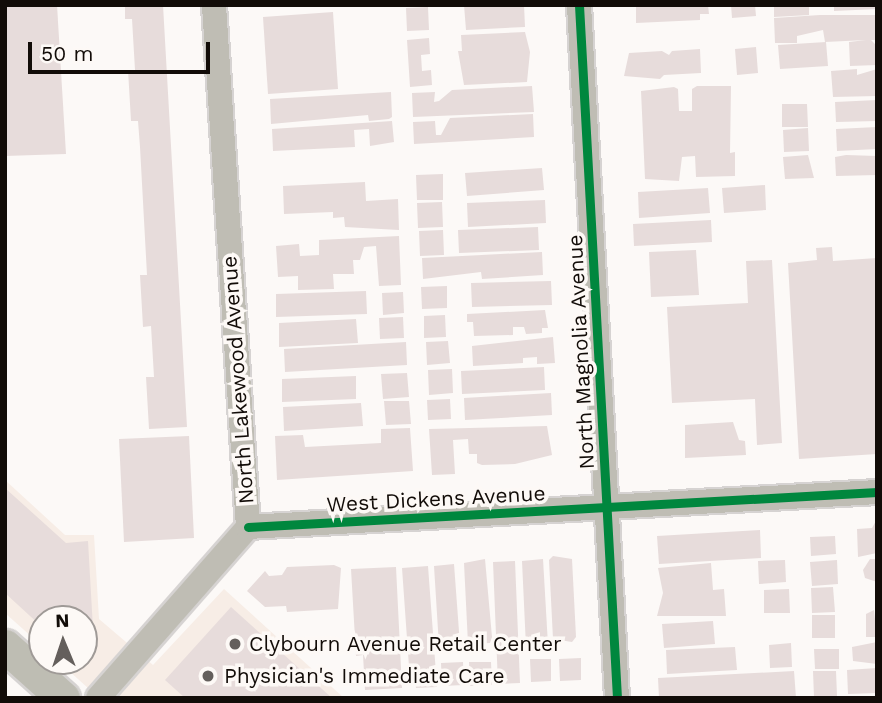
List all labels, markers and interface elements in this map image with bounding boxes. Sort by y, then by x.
scale bar [32,28,214,72]
text: 50 m [41,41,93,66]
street label: North Magnolia Avenue [562,233,600,471]
street label: North Lakewood Avenue [217,255,259,505]
street label: West Dickens Avenue [325,481,547,517]
north arrow [28,605,98,675]
text: N [55,609,70,632]
place label: Clybourn Avenue Retail Center [249,631,563,657]
marker: Clybourn Avenue Retail Center [227,636,243,652]
place label: Physician's Immediate Care [224,663,505,689]
marker: Physician's Immediate Care [198,666,218,686]

